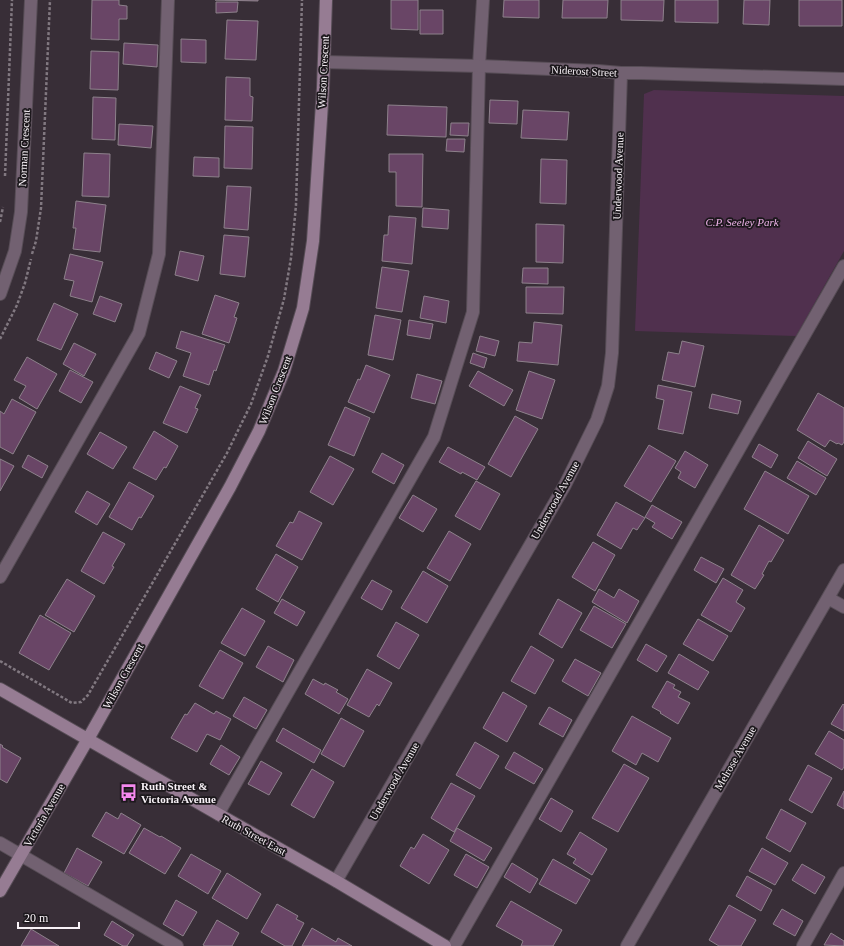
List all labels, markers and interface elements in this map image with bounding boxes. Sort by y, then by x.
street label: Wilson Crescent [315,35,331,109]
street label: Niderost Street [551,63,617,79]
street label: Norman Crescent [16,109,32,187]
street label: Underwood Avenue [610,132,626,220]
park label: C.P. Seeley Park [705,216,780,228]
street label: Wilson Crescent [256,354,294,426]
street label: Underwood Avenue [529,459,582,541]
street label: Wilson Crescent [100,641,146,711]
street label: Melrose Avenue [712,724,758,792]
street label: Underwood Avenue [367,740,421,822]
place label: Ruth Street & Victoria Avenue [141,780,216,805]
street label: Victoria Avenue [21,781,67,849]
bus stop icon: Ruth Street & Victoria Avenue [118,782,138,802]
street label: Ruth Street East [220,812,288,858]
scale bar [18,904,79,930]
text: 20 m [24,911,49,925]

